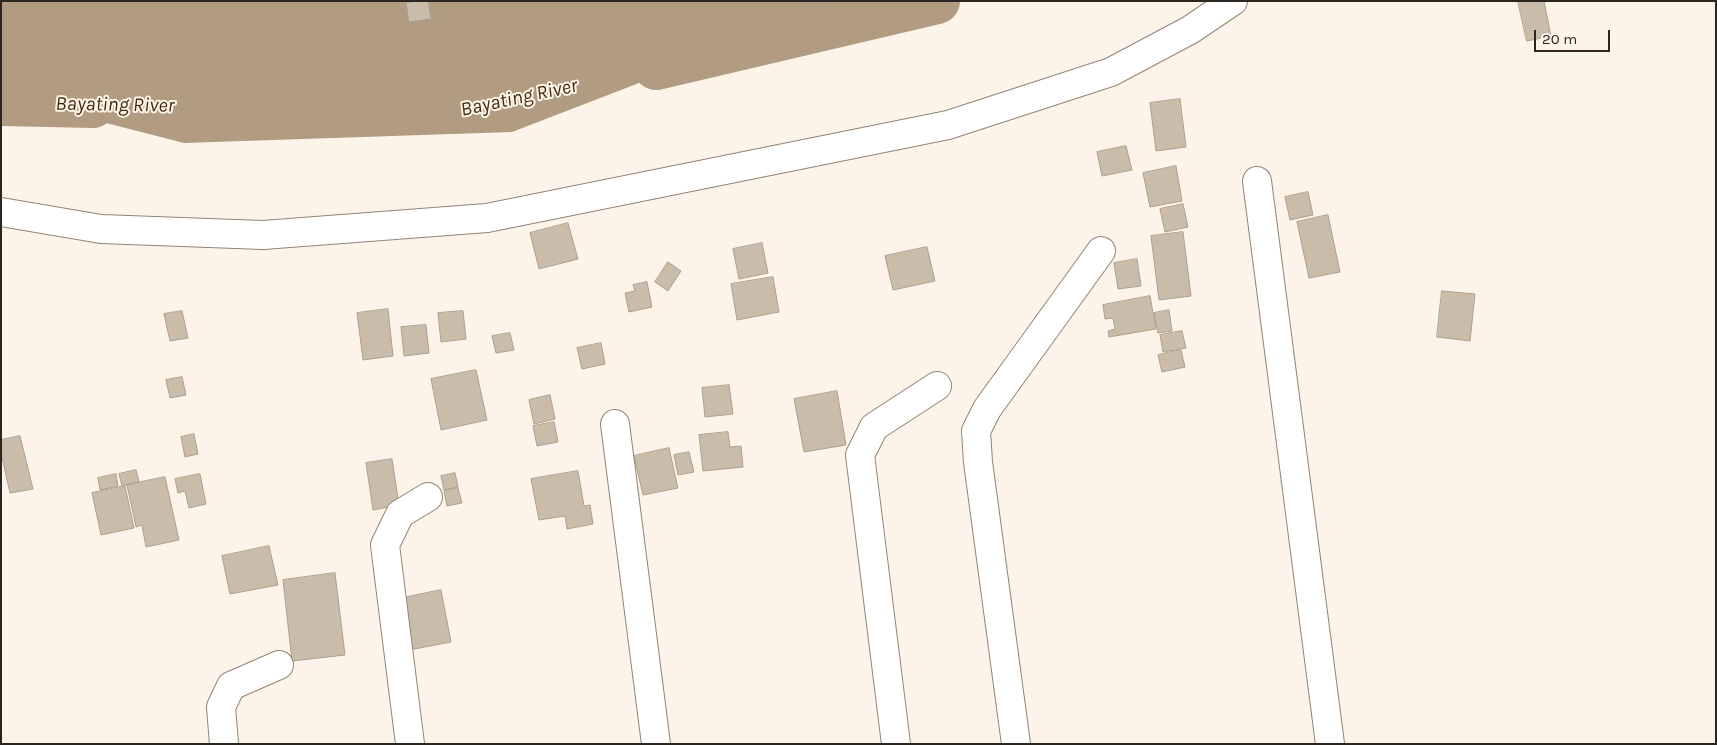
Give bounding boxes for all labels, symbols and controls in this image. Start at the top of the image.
scale bar [1537,20,1613,52]
text: 20 m [1542,30,1577,48]
water label: Bayating River [458,74,580,122]
water label: Bayating River [55,92,175,118]

